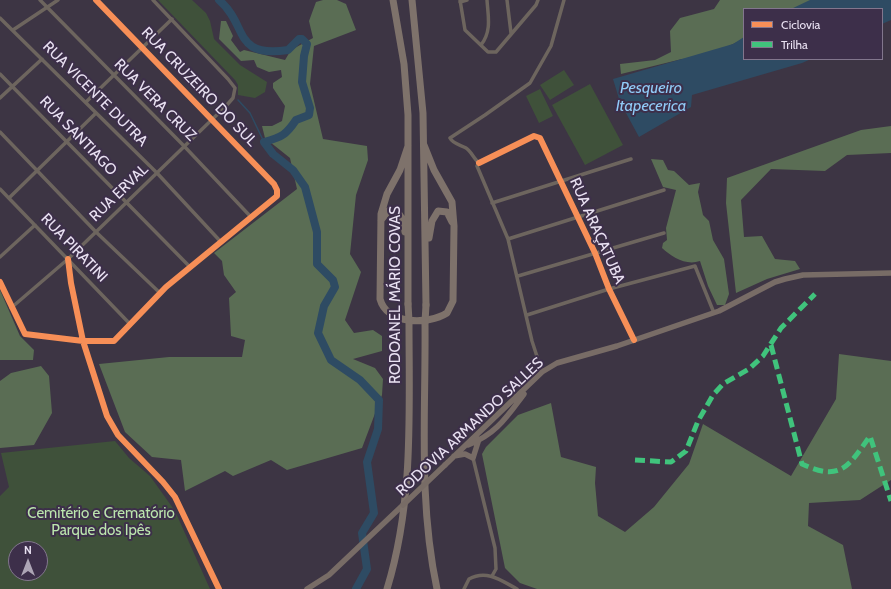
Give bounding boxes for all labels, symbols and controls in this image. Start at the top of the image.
legend [743,8,883,60]
text: Ciclovia [781,17,820,32]
street label: RUA CRUZEIRO DO SUL [137,24,261,150]
text: Trilha [781,37,808,52]
street label: RUA VICENTE DUTRA [39,38,151,150]
street label: RUA VERA CRUZ [110,55,200,145]
water label: Pesqueiro Itapecerica [616,78,686,116]
street label: RUA SANTIAGO [36,93,120,179]
street label: RUA ERVAL [86,161,152,225]
street label: RUA ARAÇATUBA [566,175,628,287]
street label: RODOANEL MÁRIO COVAS [387,206,405,384]
street label: RUA PIRATINI [37,210,111,286]
street label: RODOVIA ARMANDO SALLES [393,354,547,500]
park label: Cemitério e Crematório Parque dos Ipês [27,505,175,540]
north arrow [8,541,48,581]
text: N [24,543,32,557]

